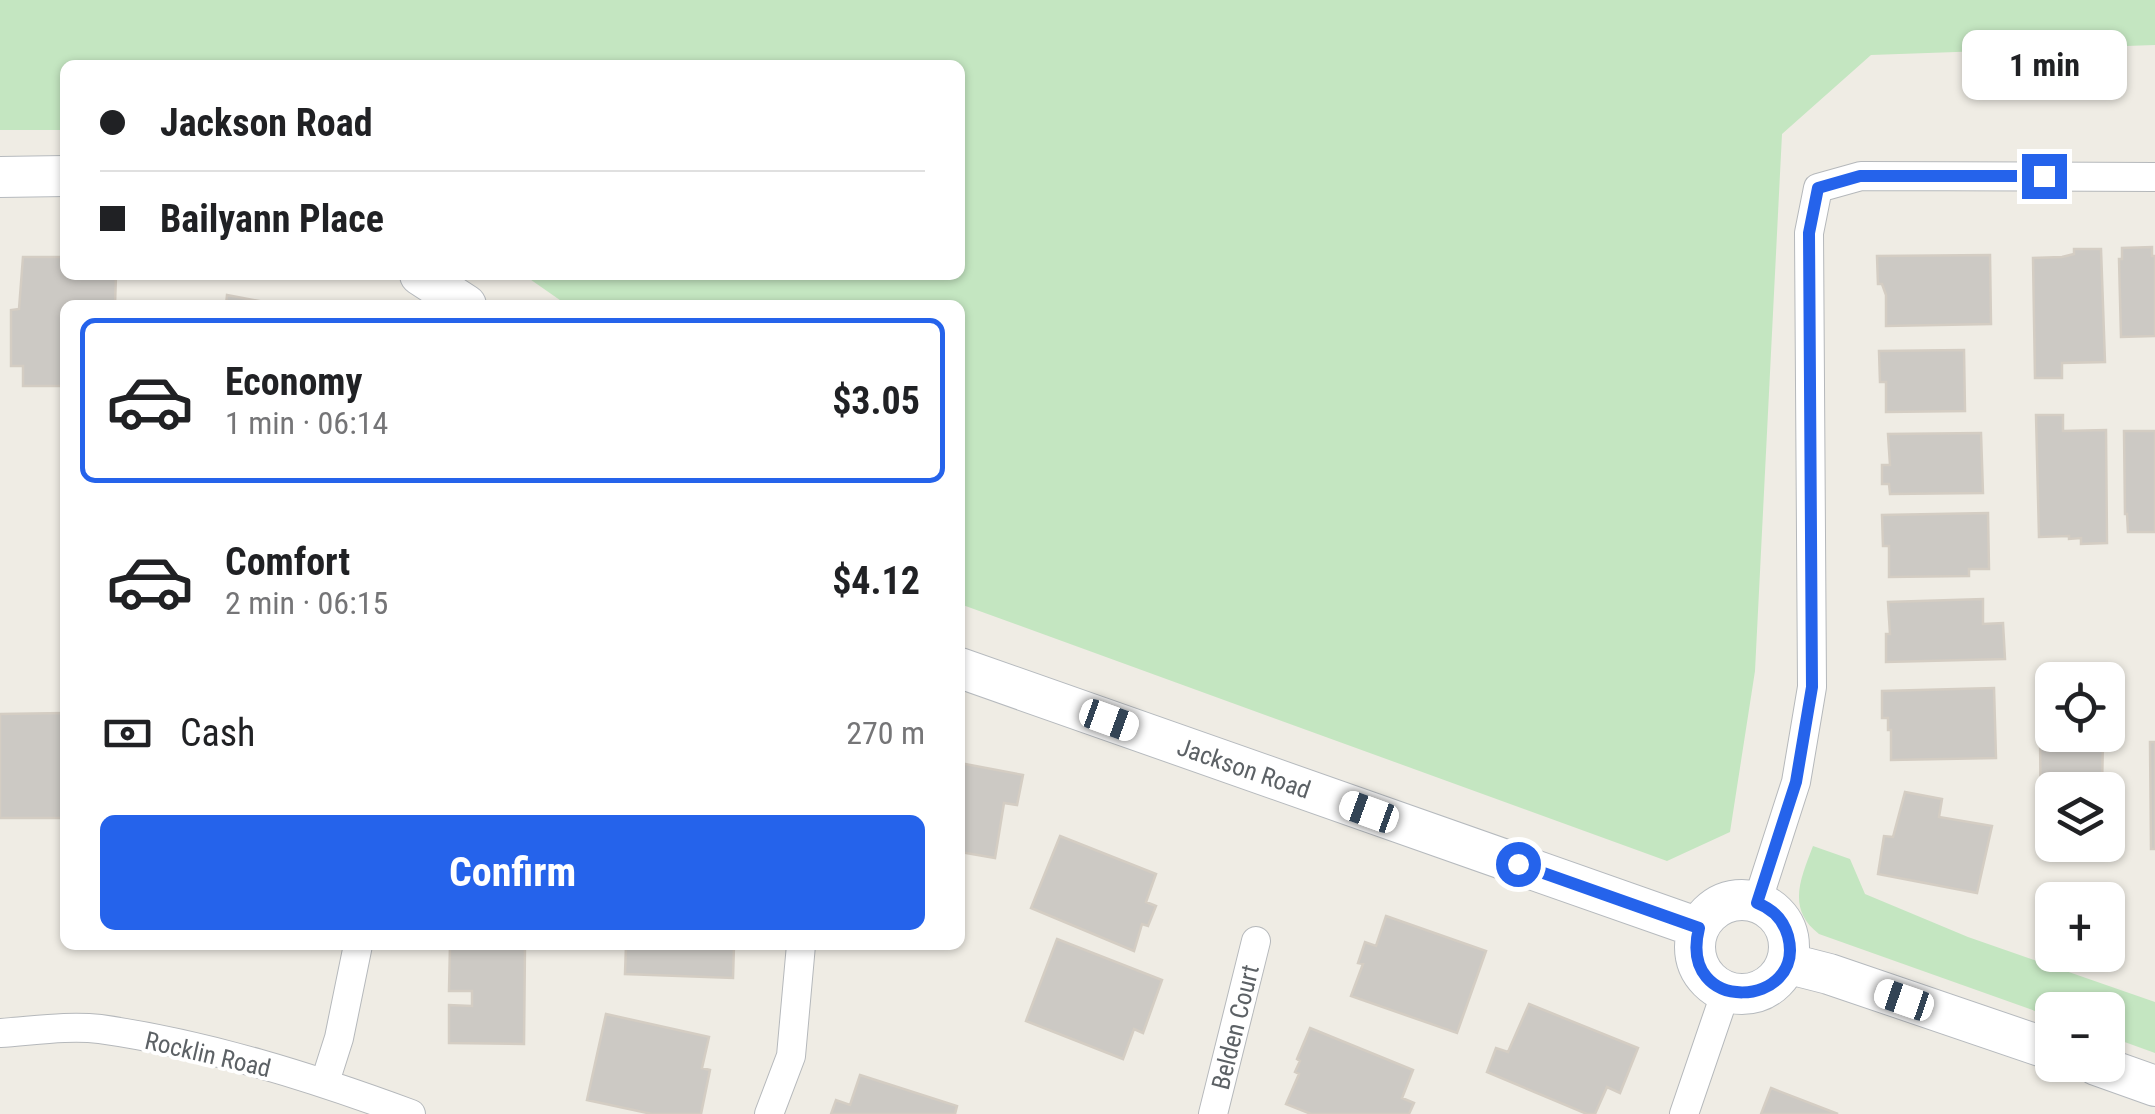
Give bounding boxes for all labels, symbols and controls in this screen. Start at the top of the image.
callout: 1 min [1962,31,2126,101]
text: 1 min [2009,46,2080,84]
text: Jackson Road [160,101,372,145]
route end [2022,154,2067,199]
text: Bailyann Place [160,197,384,241]
icon: car [105,356,195,446]
text: Economy [225,360,362,404]
text: $3.05 [832,379,920,423]
text: 1 min · 06:14 [225,404,388,442]
icon: car [105,536,195,626]
text: Comfort [225,540,350,584]
text: $4.12 [832,559,920,603]
text: 2 min · 06:15 [225,584,388,622]
map controls [2035,662,2125,1082]
button: locate [2035,662,2125,752]
car [1076,696,1142,744]
icon: cash [100,706,155,761]
text: Cash [180,711,255,755]
text: 270 m [846,714,925,752]
street label: Jackson Road [1173,732,1314,805]
button: layers [2035,772,2125,862]
car [1336,788,1402,836]
button: Confirm [100,815,925,930]
route start [1496,842,1541,887]
button: + [2035,882,2125,972]
street label: Belden Court [1206,962,1265,1092]
car [1871,976,1937,1024]
button: − [2035,992,2125,1082]
street label: Rocklin Road [142,1026,274,1083]

